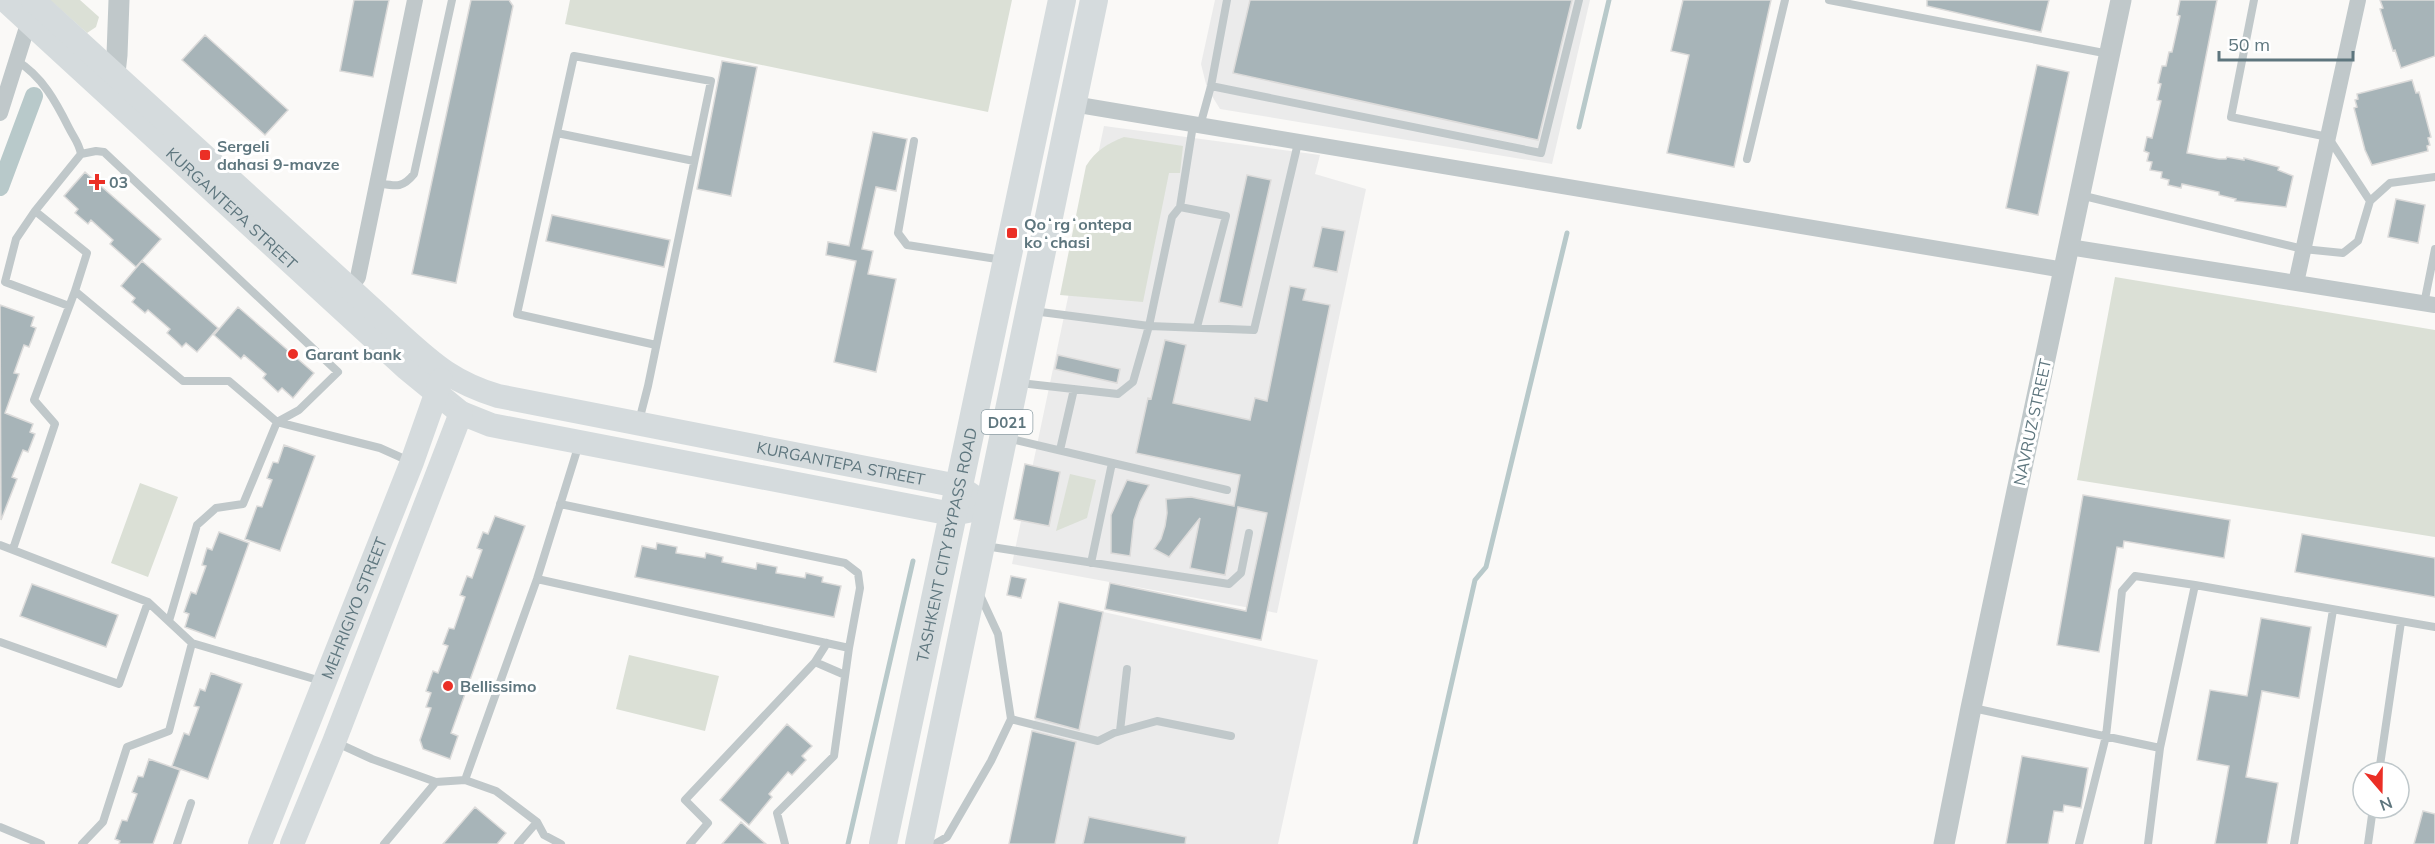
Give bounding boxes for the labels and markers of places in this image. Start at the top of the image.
place label: Sergeli dahasi 9-mavze [217,136,340,174]
marker: Sergeli dahasi 9-mavze [198,148,212,162]
place label: 03 [109,172,128,192]
marker: 03 [90,175,104,189]
place label: Qoʻrgʻontepa koʻchasi [1024,214,1132,252]
marker: Qoʻrgʻontepa koʻchasi [1005,226,1019,240]
place label: Garant bank [305,344,402,364]
marker: Garant bank [286,347,300,361]
place label: Bellissimo [460,676,536,696]
marker: Bellissimo [441,679,455,693]

